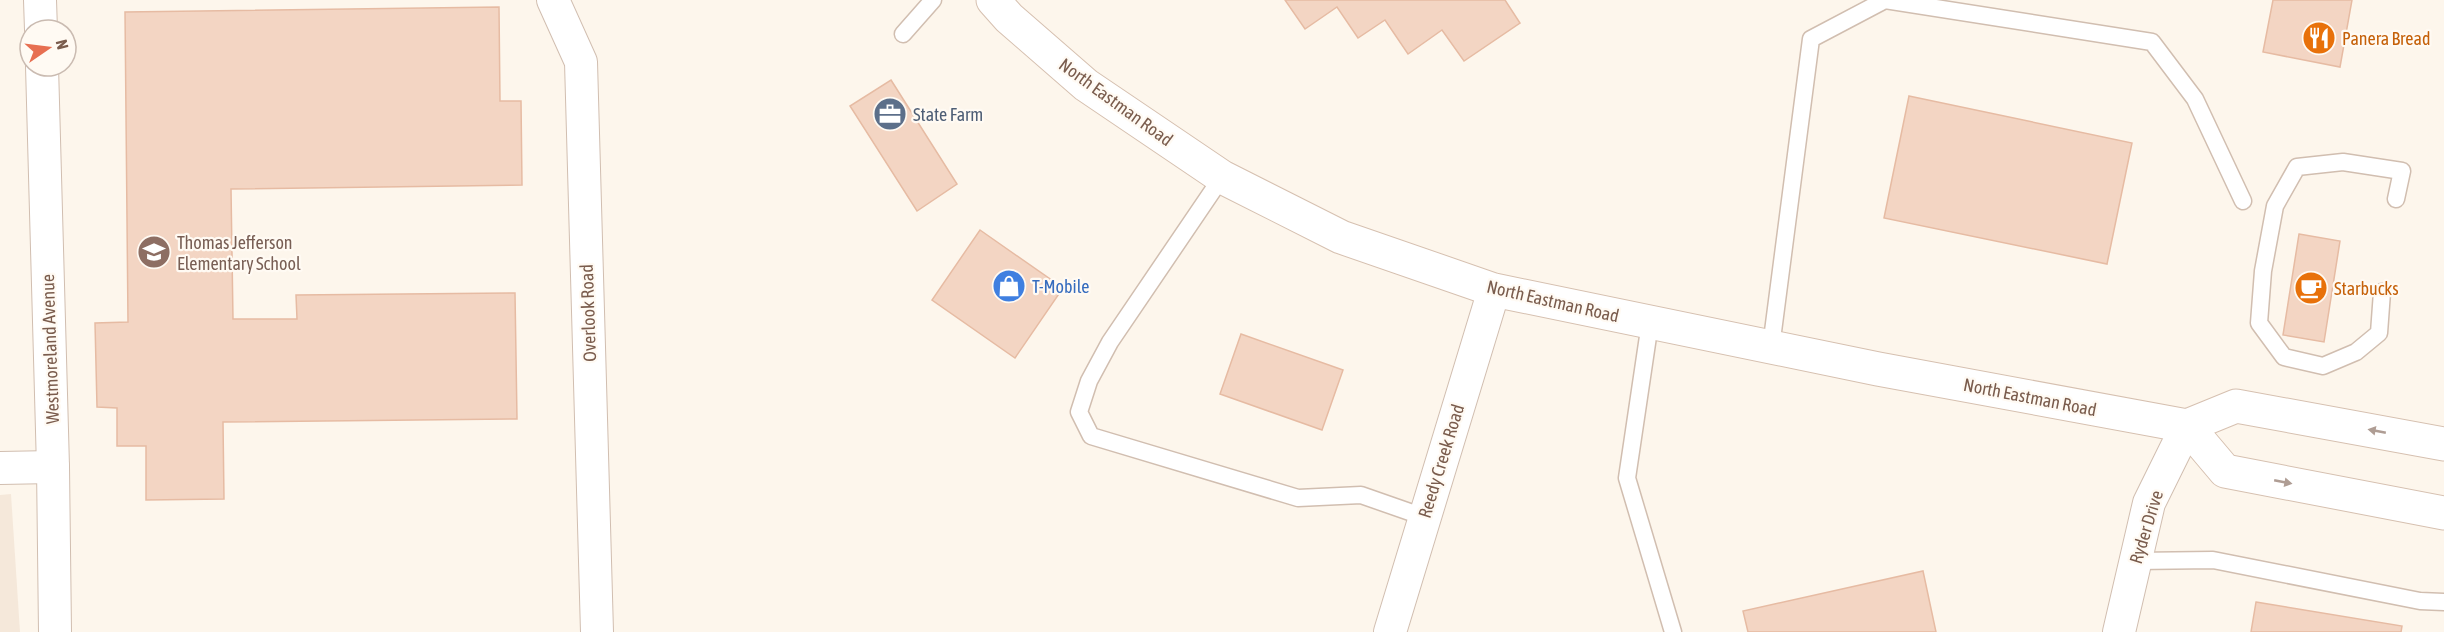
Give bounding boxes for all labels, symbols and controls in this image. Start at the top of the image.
north arrow [18,18,78,78]
restaurant icon: Panera Bread [2301,20,2337,56]
place label: Panera Bread [2342,28,2430,49]
text: N [53,38,72,51]
street label: North Eastman Road [1055,54,1177,150]
office icon: State Farm [872,96,908,132]
place label: State Farm [913,104,983,125]
place label: Thomas Jefferson Elementary School [177,232,301,274]
school or university icon: Thomas Jefferson Elementary School [136,234,172,270]
street label: Overlook Road [576,264,600,362]
shop icon: T-Mobile [991,268,1027,304]
cafe icon: Starbucks [2293,270,2329,306]
street label: Westmoreland Avenue [37,274,63,424]
place label: T-Mobile [1032,276,1089,297]
street label: North Eastman Road [1485,276,1621,326]
place label: Starbucks [2334,278,2399,299]
street label: North Eastman Road [1962,374,2098,420]
street label: Reedy Creek Road [1414,402,1468,520]
one-way arrow [2368,426,2387,435]
one-way arrow [2273,478,2292,487]
street label: Ryder Drive [2125,488,2167,566]

